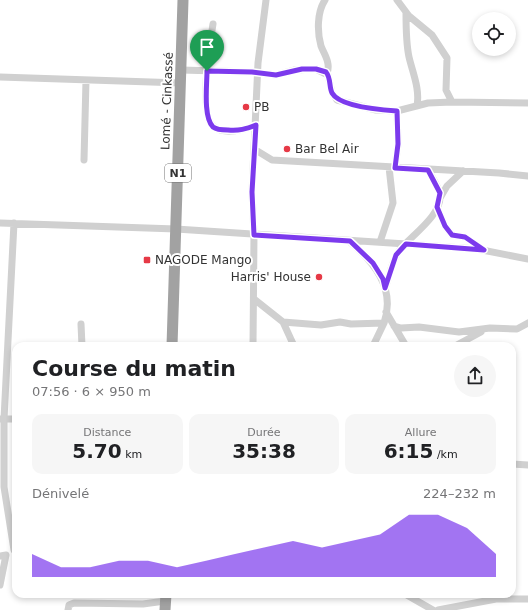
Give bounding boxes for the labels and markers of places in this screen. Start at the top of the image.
pin [190,30,224,71]
place label: PB [254,100,269,114]
marker: PB [241,102,251,112]
place label: Bar Bel Air [295,142,359,156]
marker: Bar Bel Air [282,144,292,154]
place label: NAGODE Mango [155,253,252,267]
marker: NAGODE Mango [142,255,152,265]
place label: Harris' House [231,270,311,284]
marker: Harris' House [314,272,324,282]

